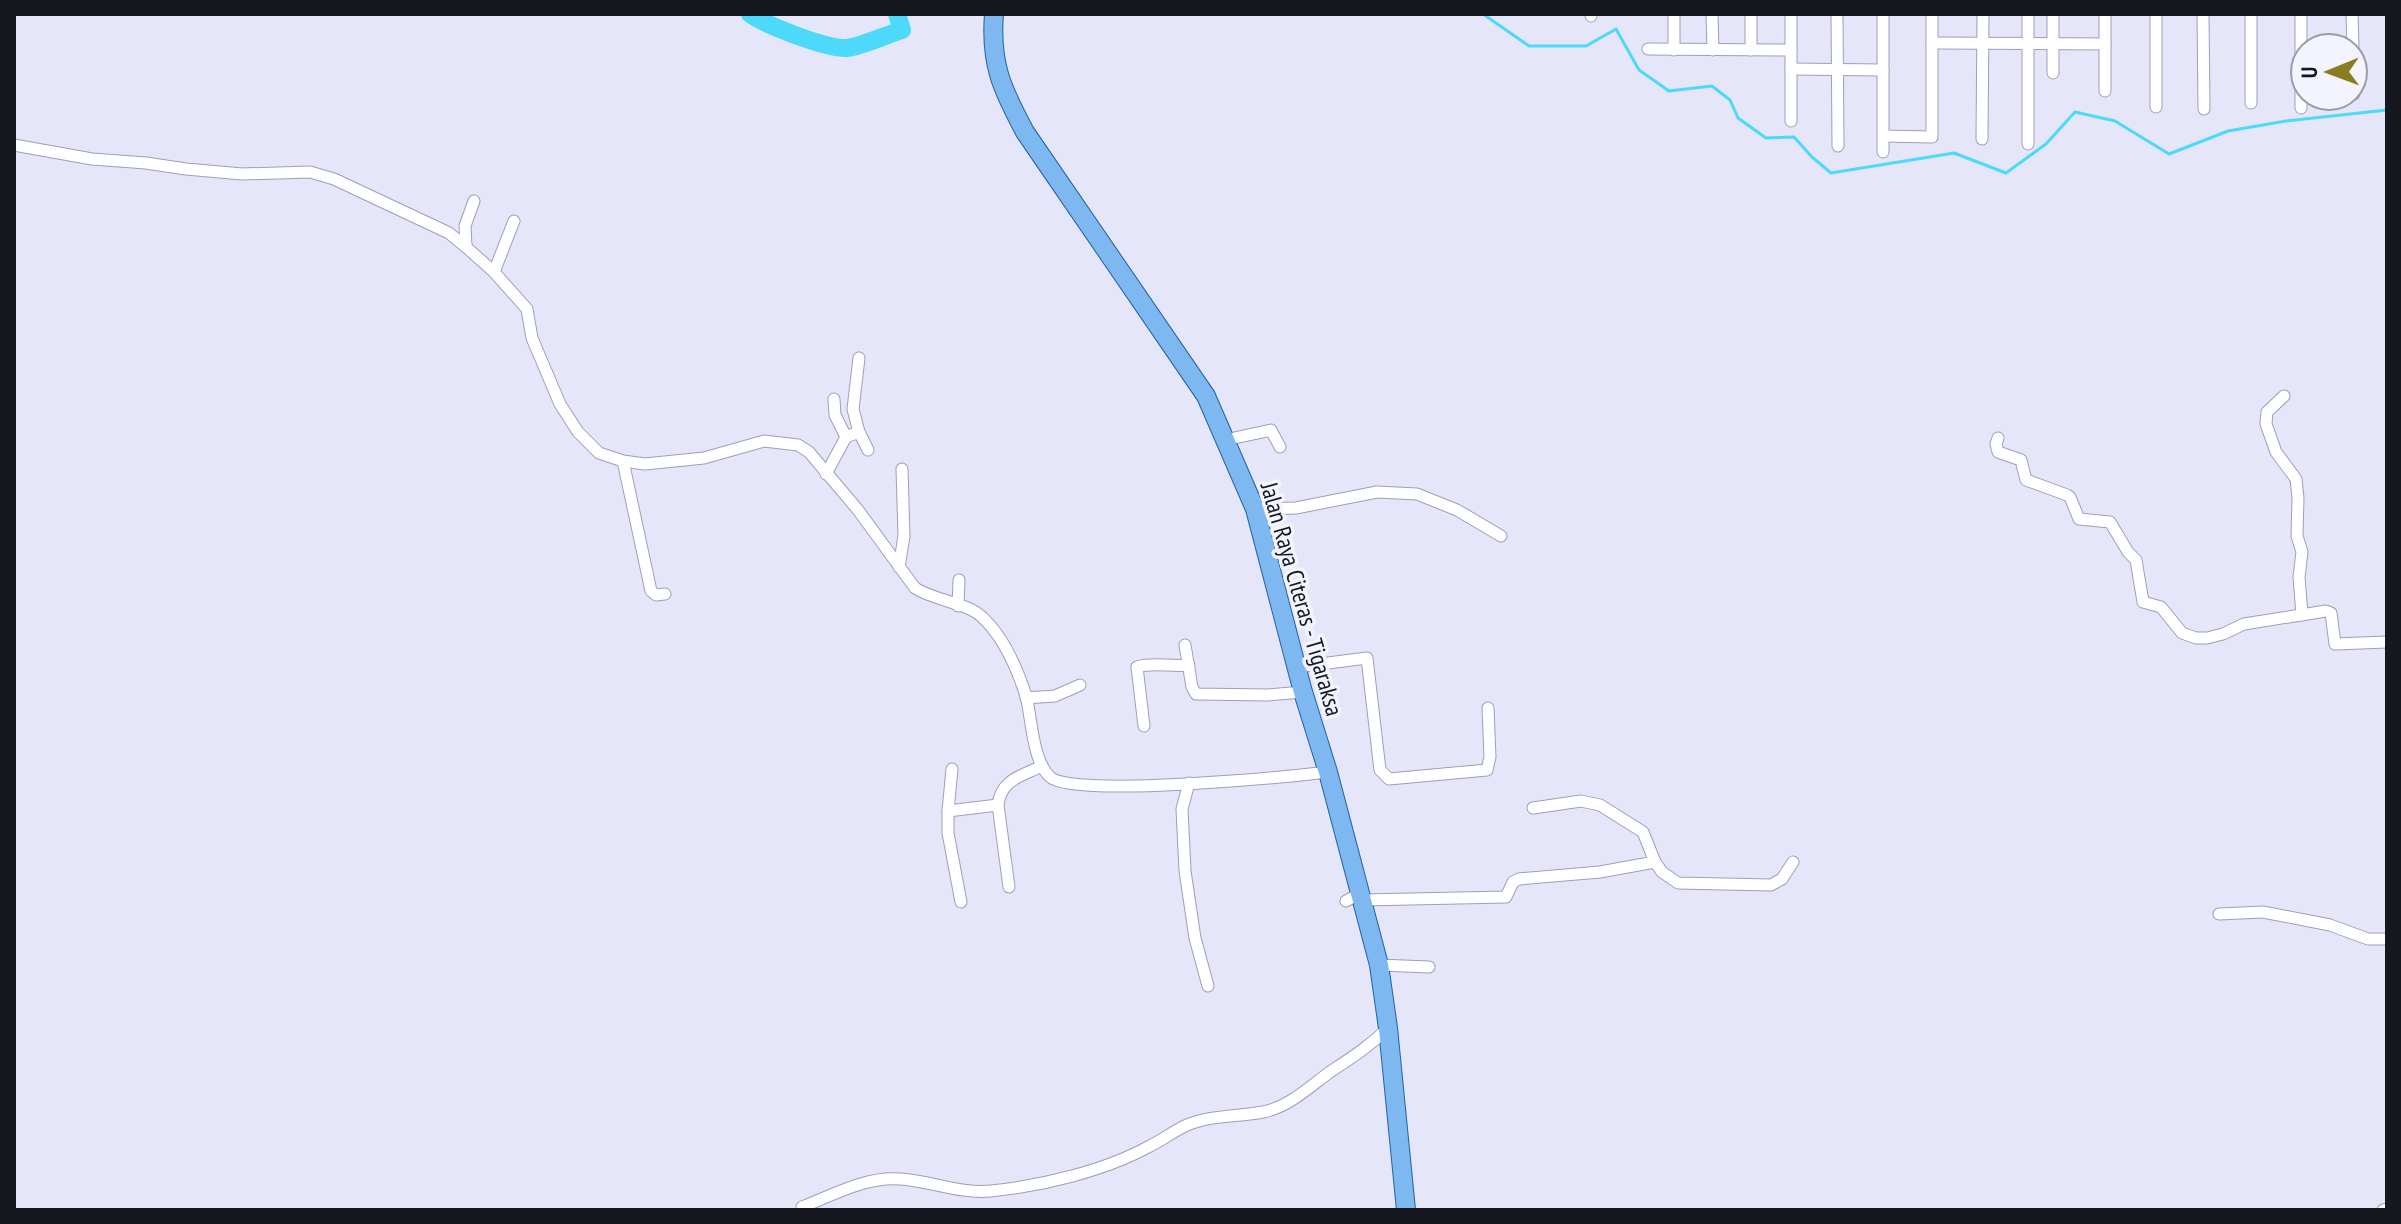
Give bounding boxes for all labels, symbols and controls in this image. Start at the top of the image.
north arrow [2289,32,2369,112]
text: U [2295,66,2323,78]
street label: Jalan Raya Citeras - Tigaraksa [1254,478,1350,719]

